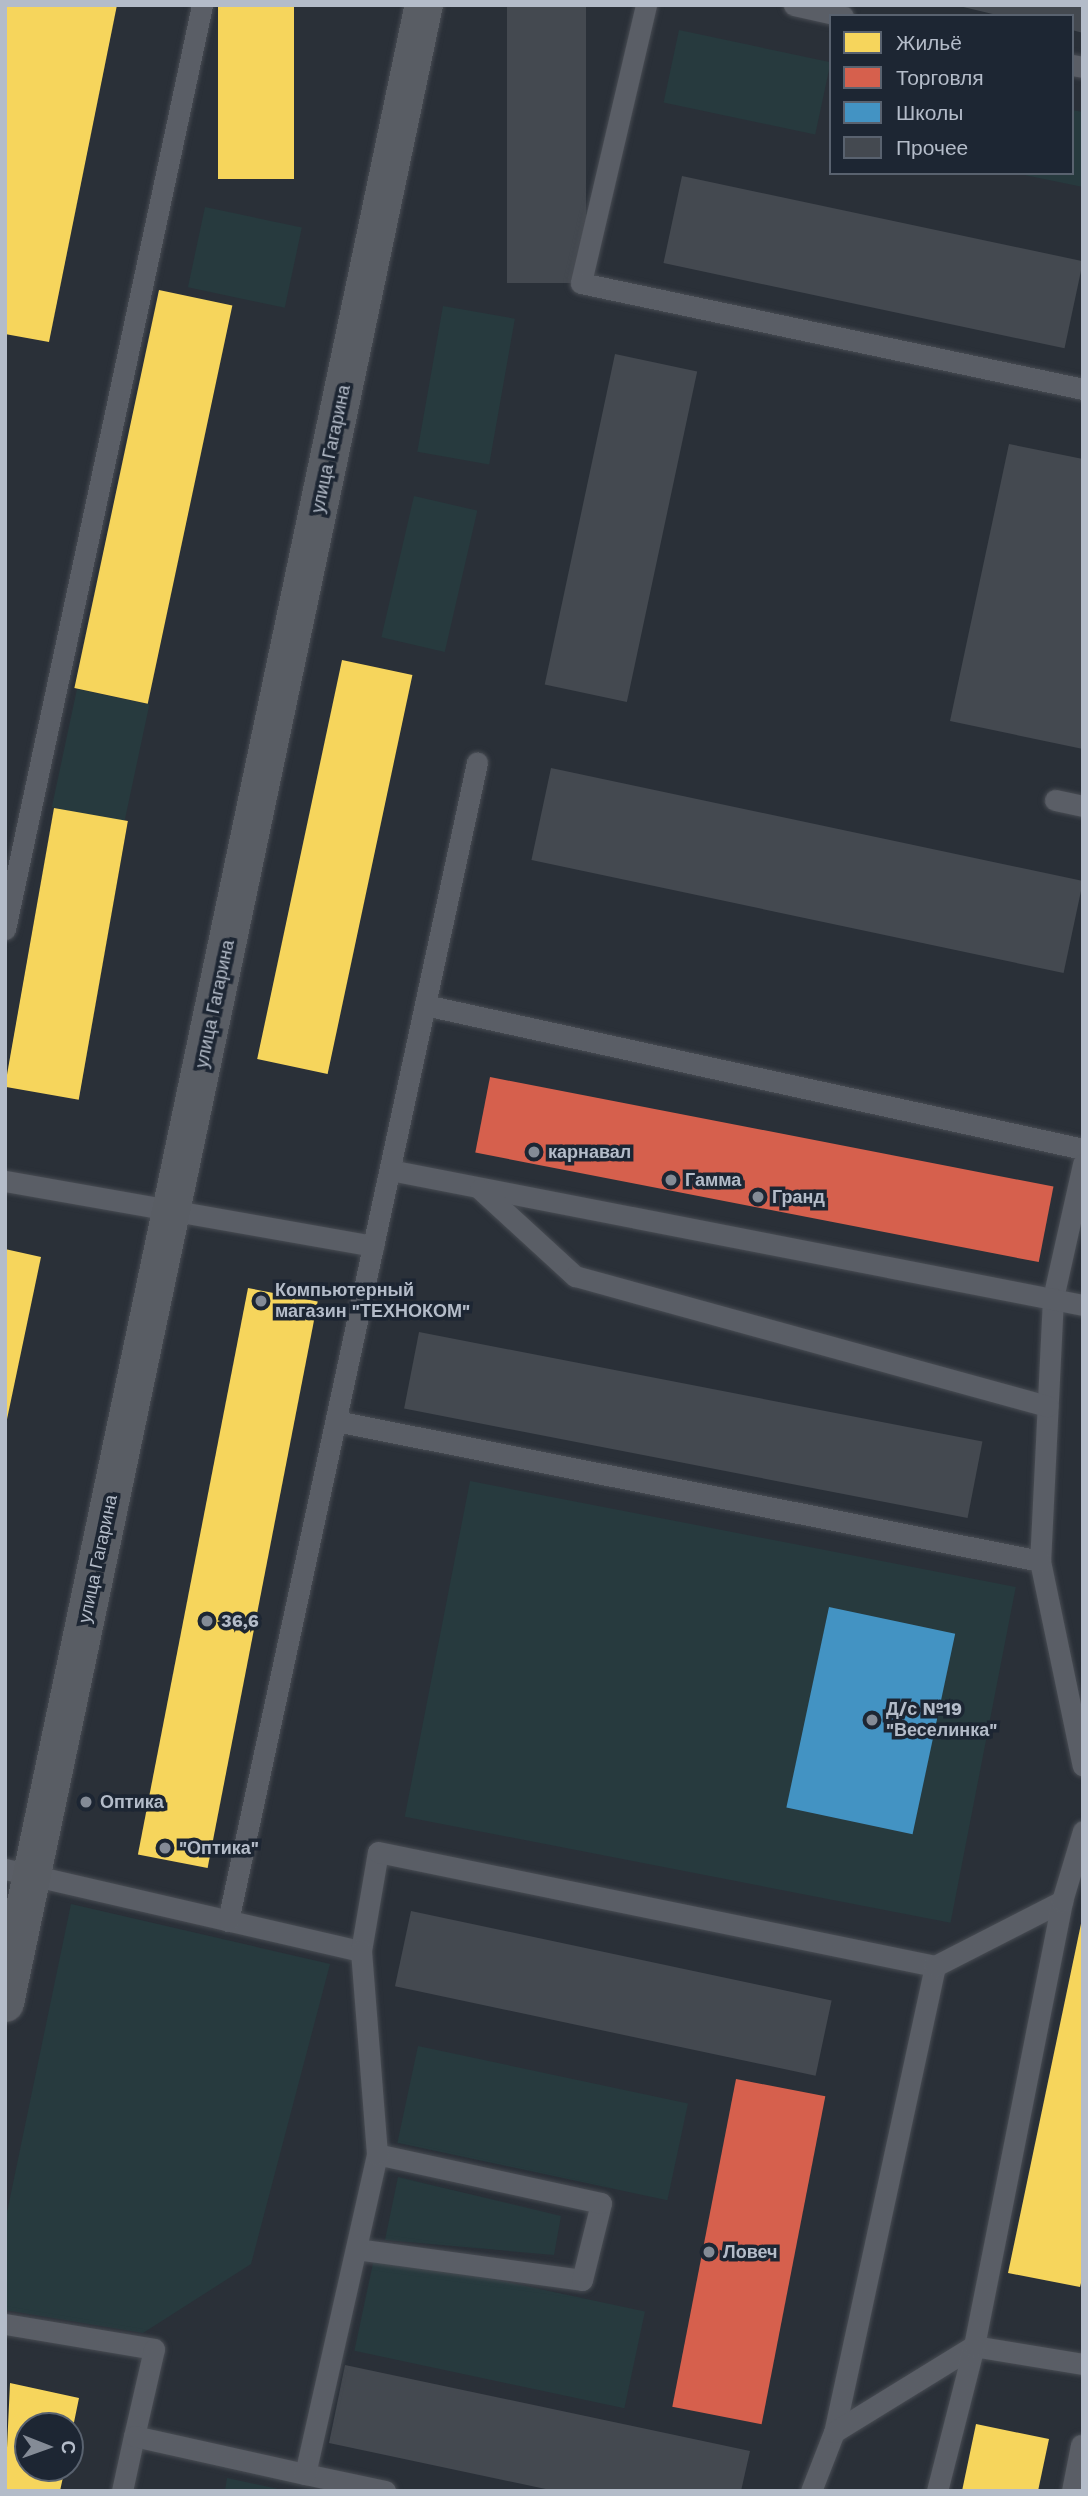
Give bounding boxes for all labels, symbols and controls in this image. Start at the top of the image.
legend [829,14,1074,175]
text: Жильё [896,30,962,55]
text: Торговля [896,65,984,90]
text: Школы [896,100,963,125]
text: Прочее [896,135,968,160]
street label: улица Гагарина [307,383,355,515]
street label: улица Гагарина [191,938,239,1070]
place label: карнавал [548,1141,631,1163]
marker: карнавал [526,1144,542,1160]
place label: Гамма [685,1169,741,1191]
marker: Гамма [663,1172,679,1188]
place label: Гранд [772,1186,825,1208]
marker: Гранд [750,1189,766,1205]
place label: Компьютерный магазин "ТЕХНОКОМ" [275,1280,470,1322]
marker: Компьютерный магазин "ТЕХНОКОМ" [253,1293,269,1309]
street label: улица Гагарина [74,1493,122,1625]
place label: 36,6 [221,1610,259,1632]
marker: 36,6 [199,1613,215,1629]
place label: Д/с №19 "Веселинка" [886,1699,997,1742]
marker: Д/с №19 "Веселинка" [864,1712,880,1728]
place label: Оптика [100,1791,164,1813]
marker: Оптика [78,1794,94,1810]
place label: "Оптика" [179,1837,259,1859]
marker: "Оптика" [157,1840,173,1856]
place label: Ловеч [723,2241,777,2263]
marker: Ловеч [701,2244,717,2260]
north arrow [14,2412,84,2482]
text: С [57,2440,80,2454]

